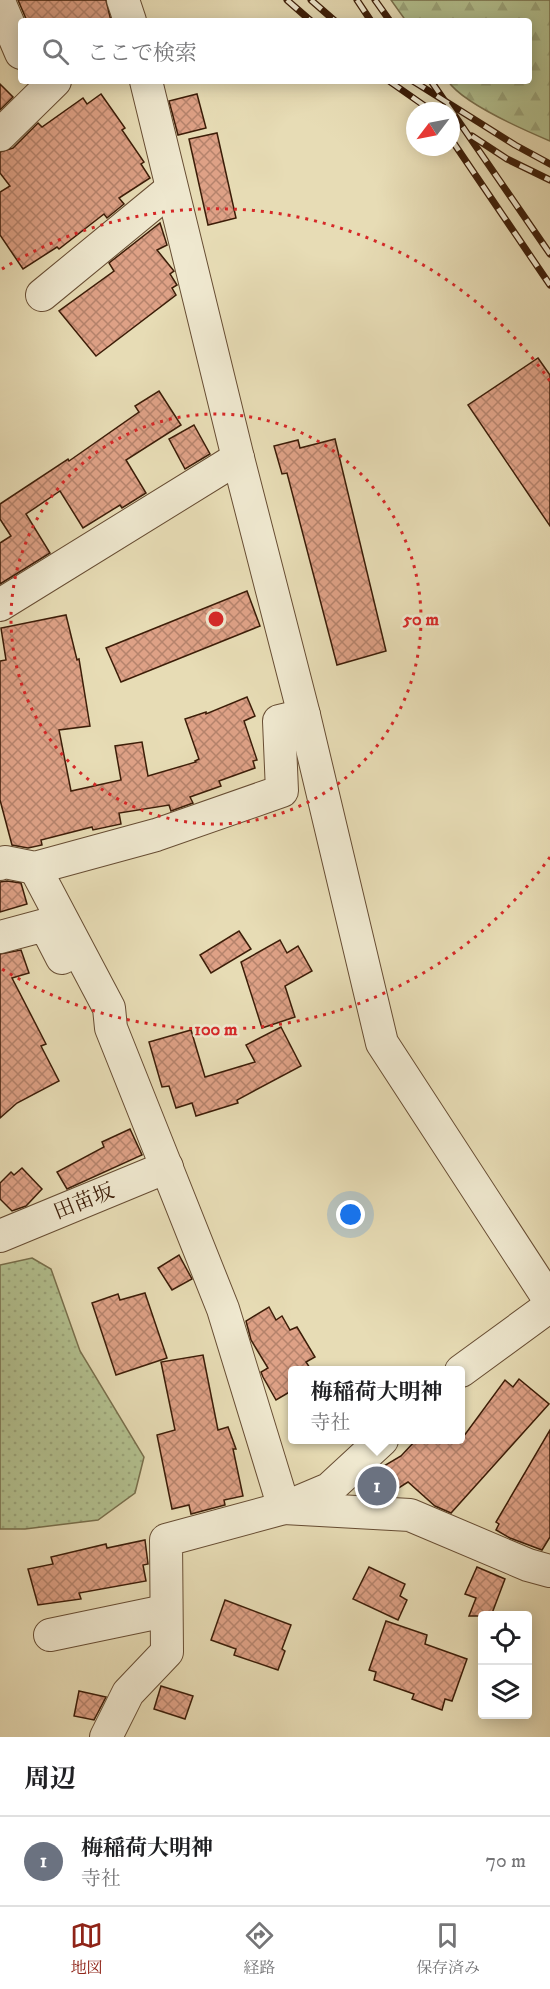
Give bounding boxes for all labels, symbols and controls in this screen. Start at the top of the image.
search box [18,18,532,84]
icon: search [39,35,72,68]
text: ここで検索 [87,40,197,67]
north arrow [406,102,460,156]
centre of rings [206,609,226,629]
text: 50 m [402,609,439,631]
text: 100 m [194,1019,238,1041]
street label: 田苗坂 [50,1178,118,1226]
your location [336,1200,365,1229]
popup [288,1366,465,1444]
text: 梅稲荷大明神 [310,1379,443,1406]
text: 寺社 [310,1411,350,1436]
pin: 1 [358,1464,397,1508]
map controls [478,1611,532,1719]
button: locate [478,1611,532,1665]
button: layers [478,1665,532,1719]
text: 周辺 [24,1763,76,1796]
text: 梅稲荷大明神 [81,1835,213,1862]
text: 1 [40,1849,47,1874]
text: 70 m [485,1849,526,1874]
text: 寺社 [81,1867,121,1892]
tab: 地図 [70,1919,103,1978]
tab: 経路 [243,1919,276,1978]
tab: 保存済み [416,1919,480,1978]

